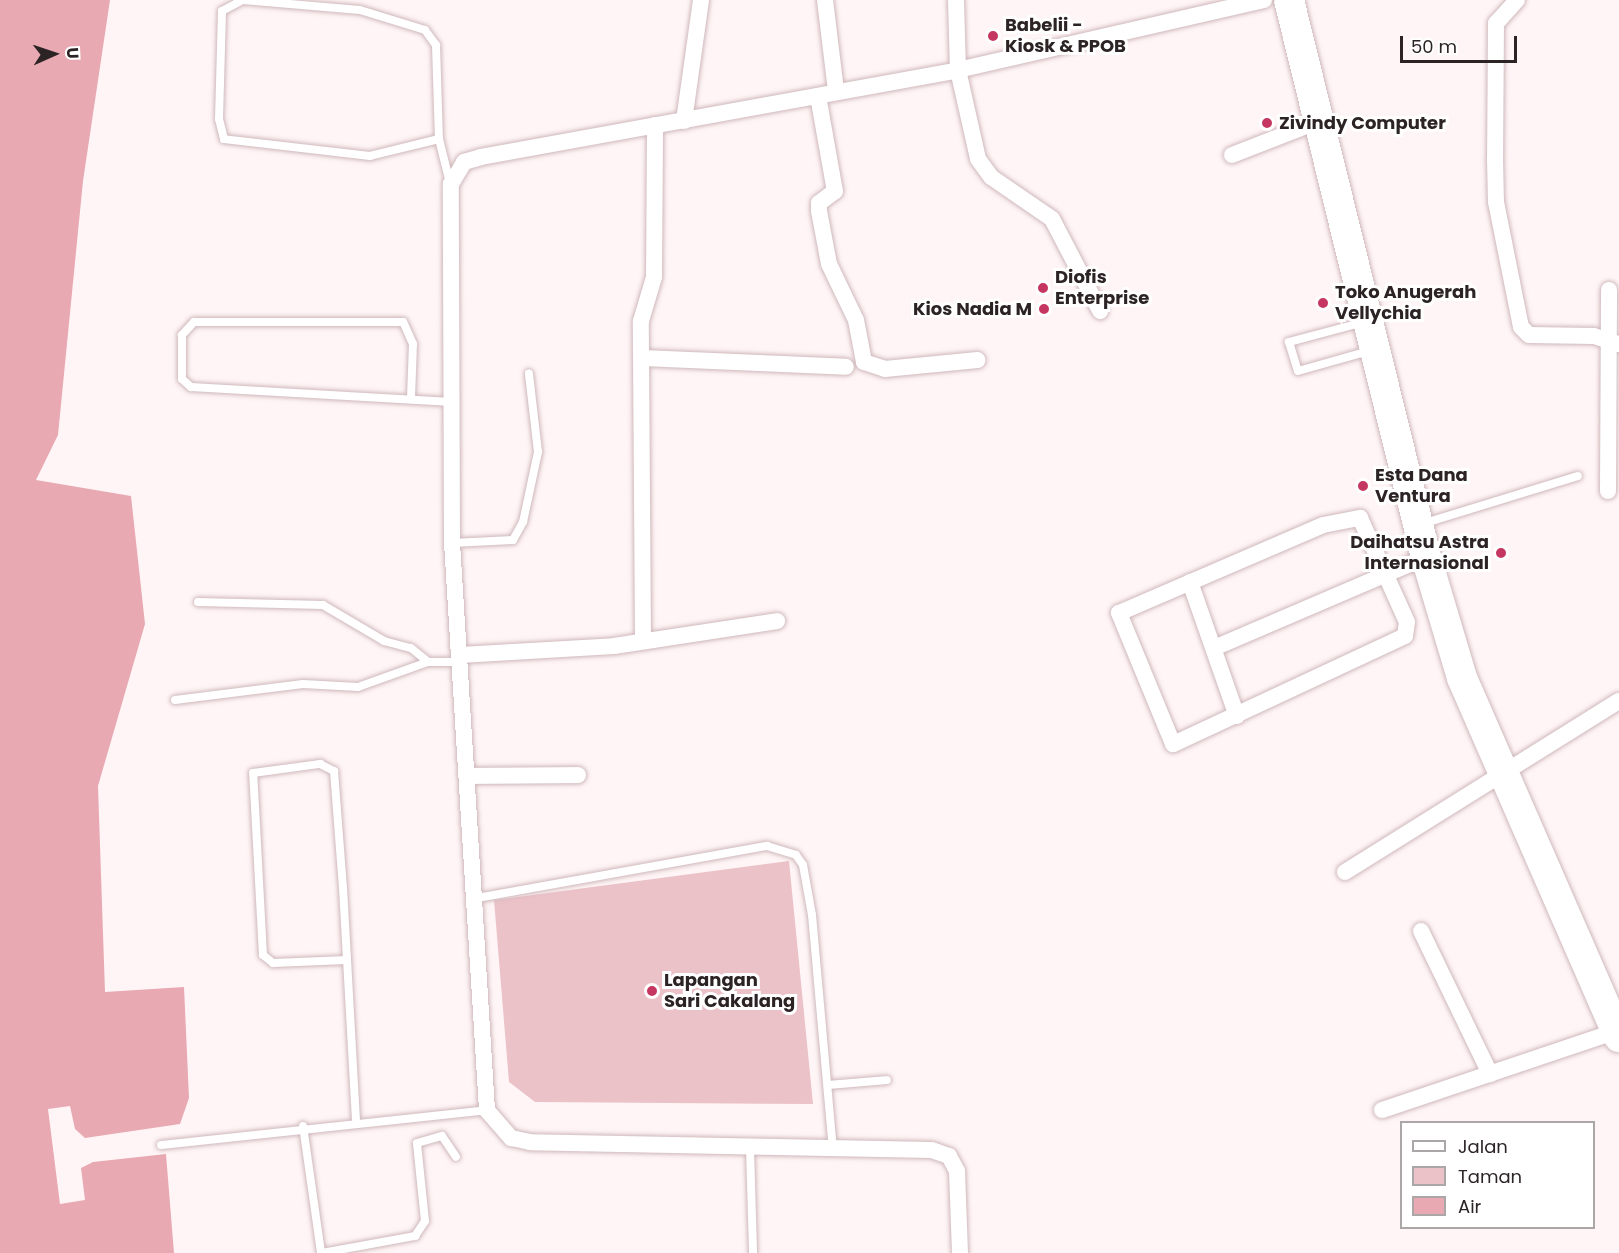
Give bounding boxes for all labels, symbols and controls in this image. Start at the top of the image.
place label: Babelii - Kiosk & PPOB [1005,15,1126,57]
north arrow [24,24,84,84]
scale bar [1403,24,1520,62]
marker: Babelii - Kiosk & PPOB [986,29,1000,43]
text: 50 m [1411,34,1457,59]
text: U [61,47,84,59]
place label: Zivindy Computer [1279,112,1446,134]
marker: Zivindy Computer [1260,116,1274,130]
place label: Diofis Enterprise [1055,267,1149,310]
marker: Diofis Enterprise [1036,281,1050,295]
place label: Toko Anugerah Vellychia [1335,282,1476,324]
marker: Toko Anugerah Vellychia [1316,296,1330,310]
place label: Kios Nadia M [913,298,1032,320]
marker: Kios Nadia M [1037,302,1051,316]
place label: Esta Dana Ventura [1375,465,1468,508]
marker: Esta Dana Ventura [1356,479,1370,493]
place label: Daihatsu Astra Internasional [1350,532,1489,574]
marker: Daihatsu Astra Internasional [1494,546,1508,560]
place label: Lapangan Sari Cakalang [664,970,795,1012]
marker: Lapangan Sari Cakalang [645,984,659,998]
legend [1400,1121,1595,1229]
text: Jalan [1458,1134,1508,1159]
text: Taman [1458,1164,1522,1189]
text: Air [1458,1194,1481,1219]

